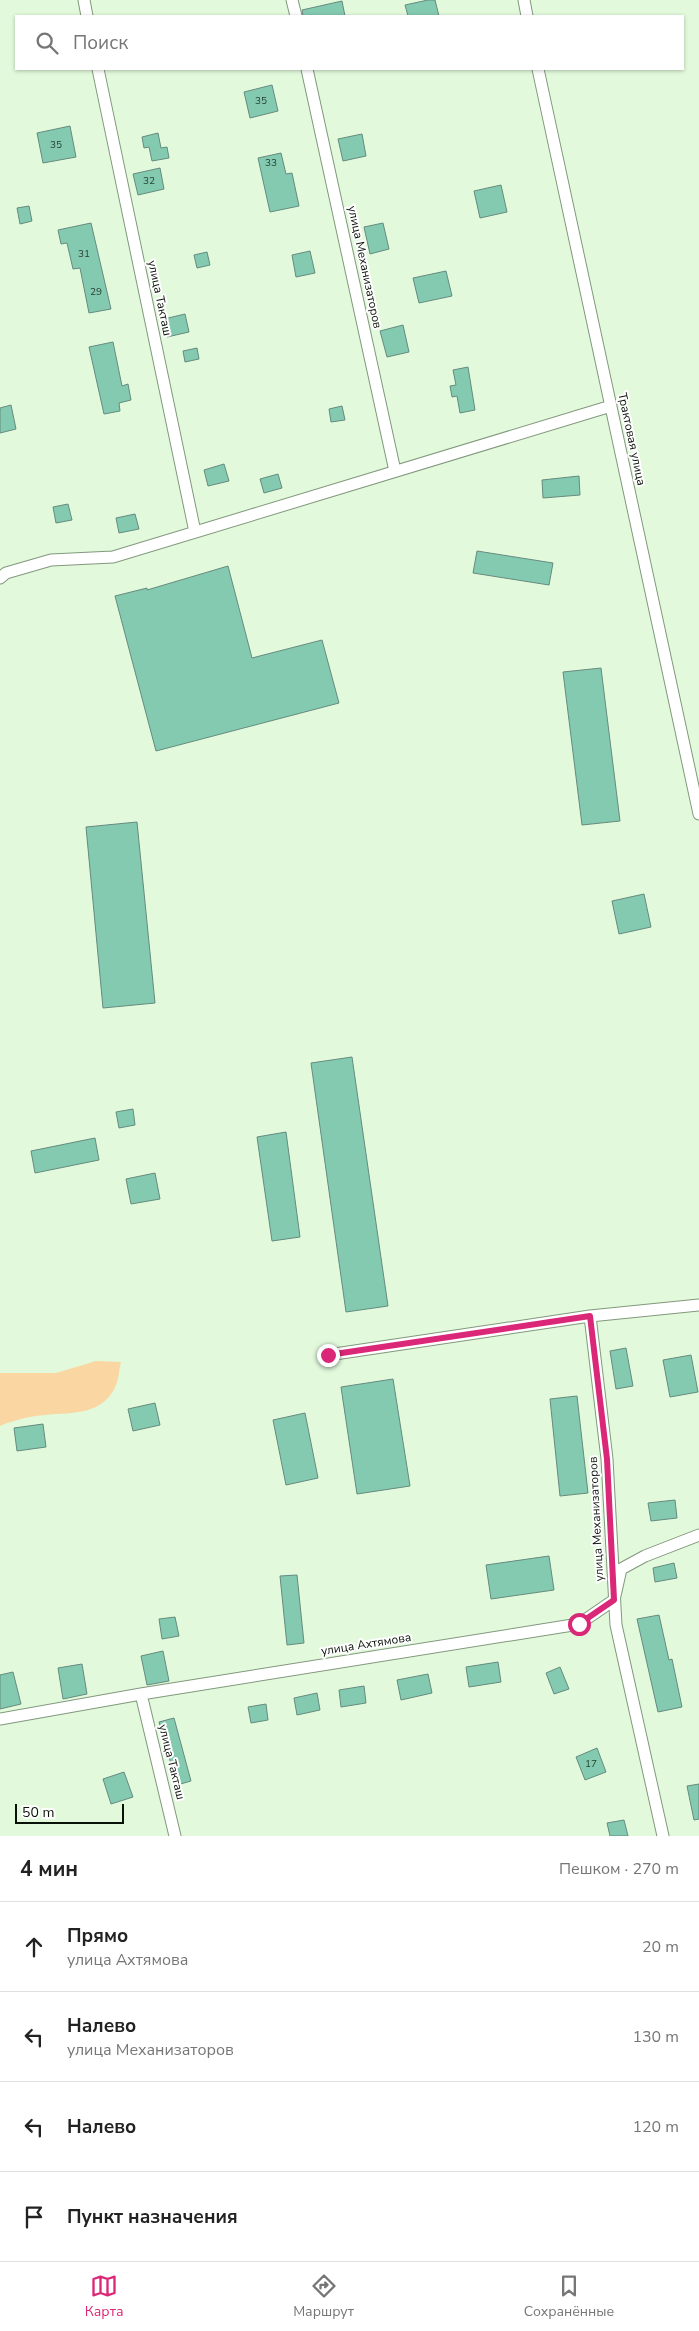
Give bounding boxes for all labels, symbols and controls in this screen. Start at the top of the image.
search box [15,15,684,70]
icon: search [33,29,61,57]
text: Поиск [73,30,128,56]
house number: 35 [255,94,267,108]
house number: 35 [50,138,62,152]
house number: 33 [265,156,277,170]
house number: 32 [143,174,155,188]
street label: улица Механизаторов [344,204,386,330]
house number: 31 [78,247,90,261]
street label: улица Такташ [144,259,176,337]
house number: 29 [90,285,102,299]
street label: Трактовая улица [614,391,650,487]
route end [317,1344,340,1367]
street label: улица Механизаторов [585,1456,607,1582]
route start [568,1613,591,1636]
street label: улица Ахтямова [320,1629,412,1659]
street label: улица Такташ [155,1723,189,1801]
house number: 17 [585,1757,597,1771]
scale bar [15,1801,124,1824]
text: 50 m [22,1803,54,1822]
text: 4 мин [20,1855,78,1883]
text: Пешком · 270 m [559,1858,679,1880]
text: Прямо [67,1923,128,1949]
icon: ahead [20,1933,48,1961]
text: 20 m [642,1936,679,1958]
text: улица Ахтямова [67,1949,188,1971]
text: Налево [67,2013,136,2039]
icon: left [20,2023,48,2051]
text: 130 m [632,2026,679,2048]
text: улица Механизаторов [67,2039,234,2061]
icon: left [20,2113,48,2141]
text: Налево [67,2114,136,2140]
text: 120 m [632,2116,679,2138]
icon: arrive [20,2203,48,2231]
text: Пункт назначения [67,2204,238,2230]
tab: Карта [85,2272,123,2321]
tab: Маршрут [293,2272,354,2321]
tab: Сохранённые [524,2272,614,2321]

